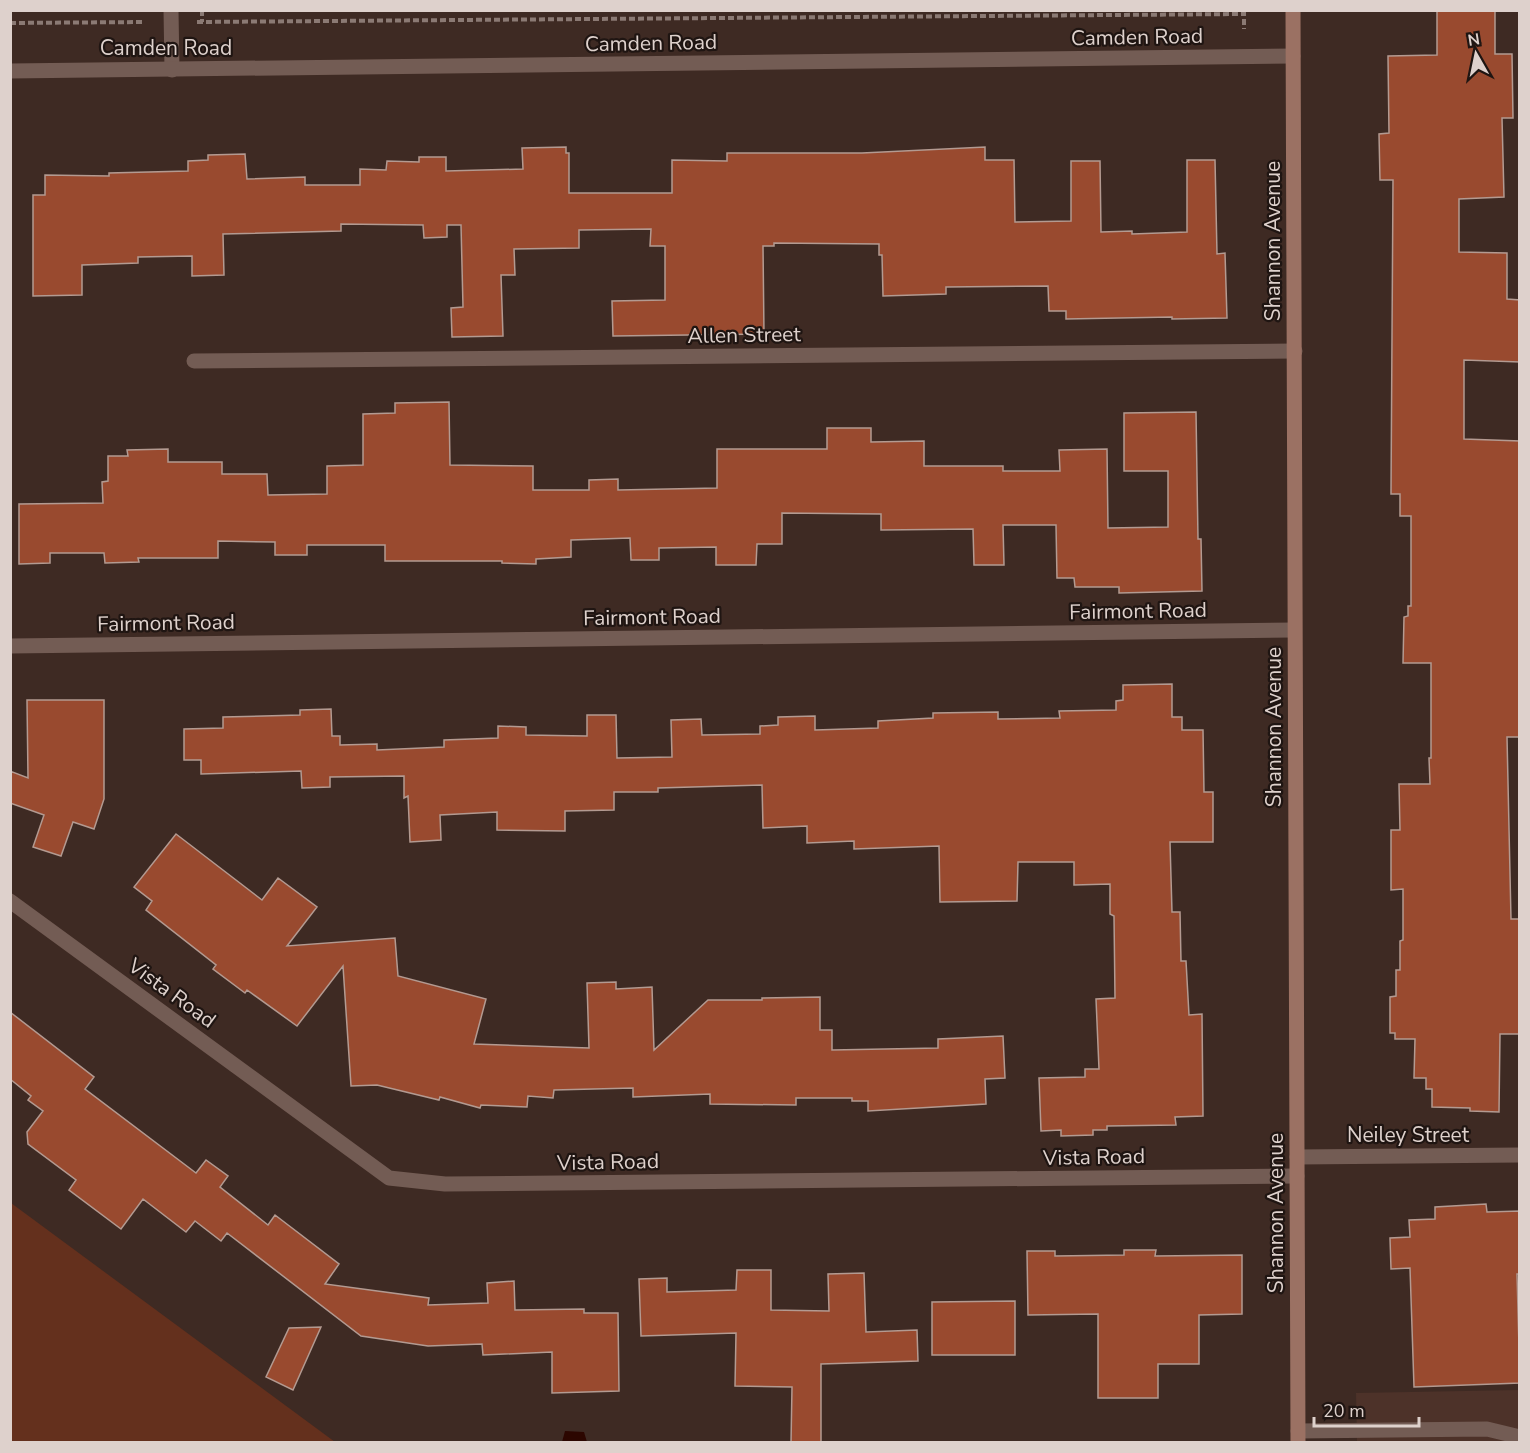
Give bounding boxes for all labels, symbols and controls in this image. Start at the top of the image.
street label: Camden Road [1071,22,1203,52]
north arrow [1446,24,1506,84]
street label: Camden Road [585,28,717,58]
text: N [1466,28,1481,52]
street label: Camden Road [100,34,232,62]
street label: Shannon Avenue [1259,161,1287,321]
street label: Allen Street [687,320,802,350]
street label: Fairmont Road [1069,596,1207,626]
street label: Fairmont Road [583,602,721,632]
street label: Fairmont Road [97,608,235,638]
street label: Shannon Avenue [1260,647,1288,807]
street label: Vista Road [122,951,222,1034]
street label: Neiley Street [1347,1121,1470,1149]
street label: Shannon Avenue [1262,1133,1290,1293]
street label: Vista Road [1042,1142,1145,1172]
street label: Vista Road [556,1147,659,1177]
scale bar [1314,1390,1419,1428]
text: 20 m [1323,1399,1365,1423]

